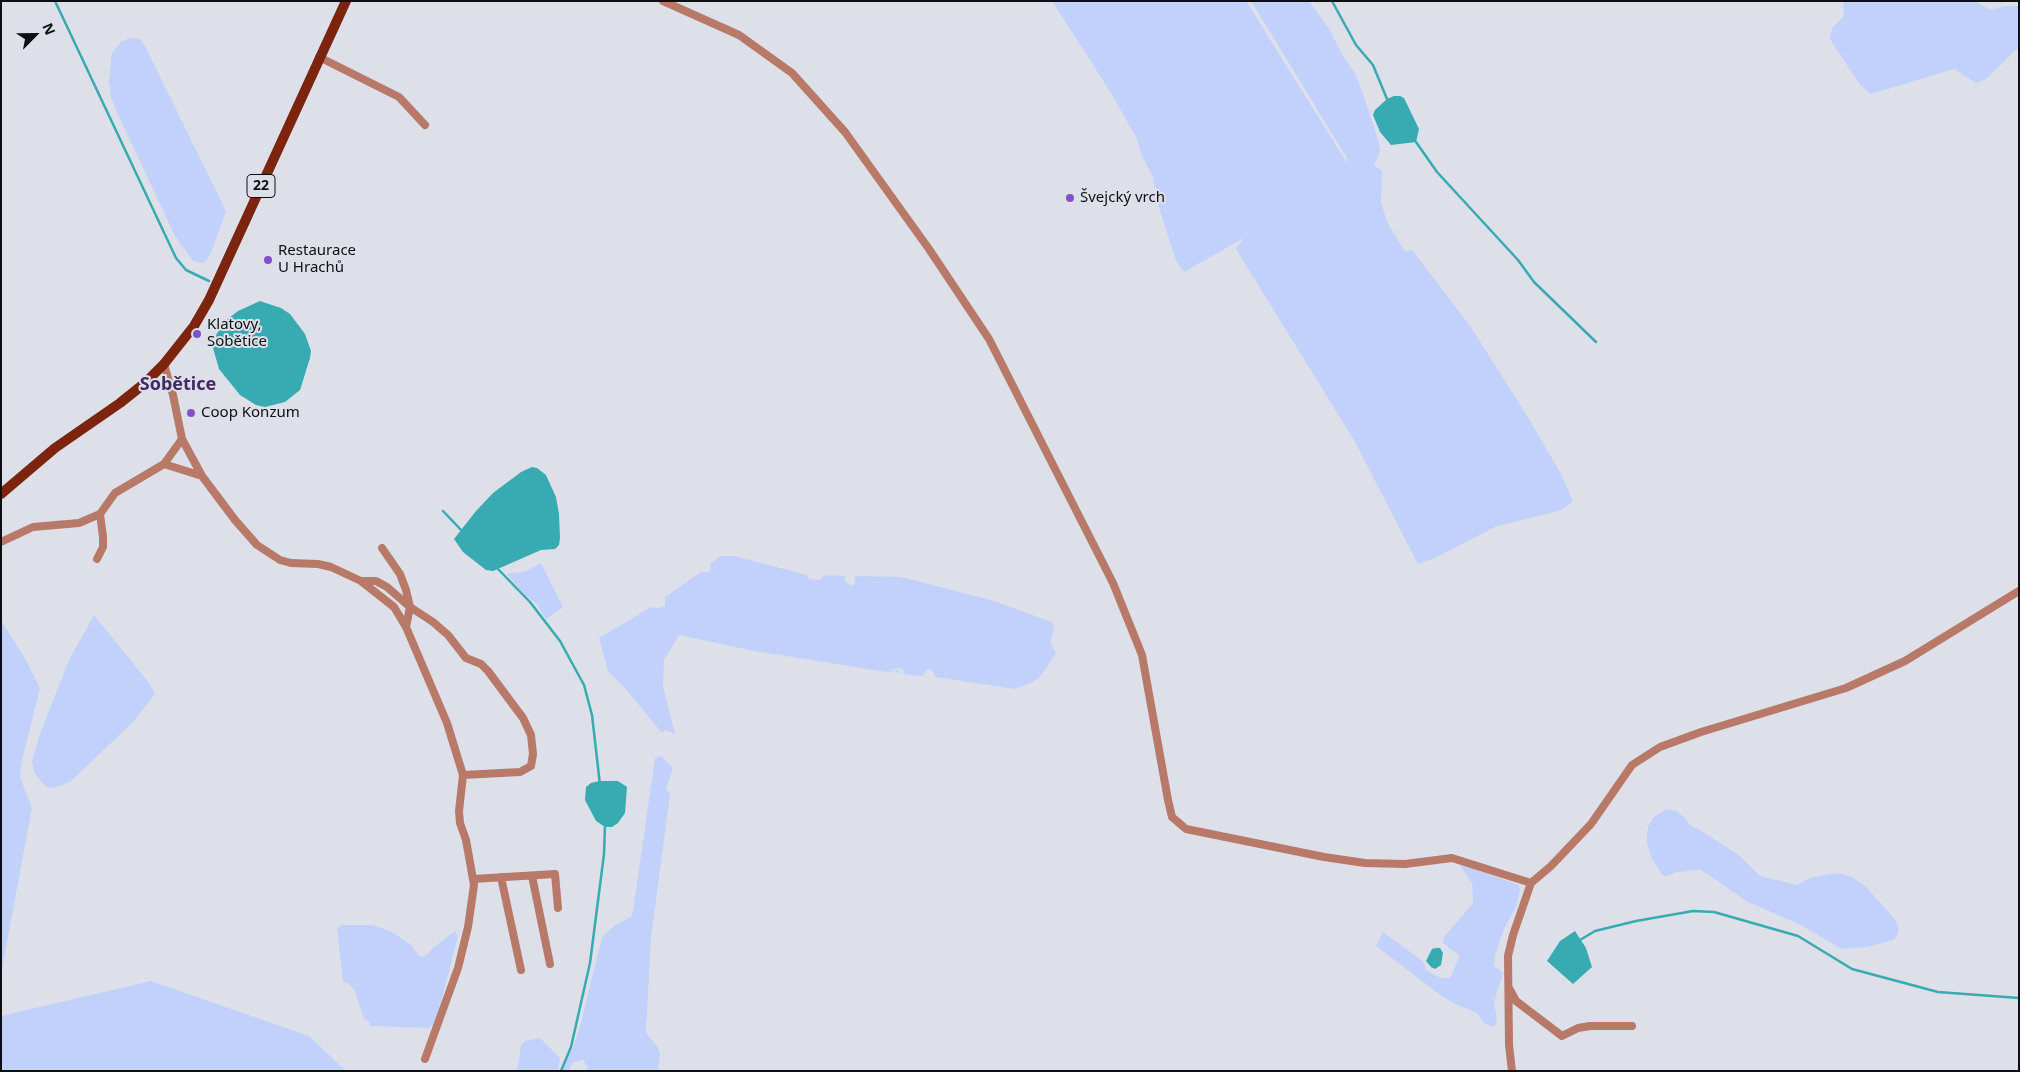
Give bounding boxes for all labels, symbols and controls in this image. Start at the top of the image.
north arrow [10,10,60,60]
text: N [38,20,60,38]
road number: 22 [247,175,275,198]
place label: Švejcký vrch [1080,189,1165,207]
marker: Švejcký vrch [1064,192,1076,204]
place label: Restaurace U Hrachů [278,242,356,277]
marker: Restaurace U Hrachů [262,254,274,266]
place label: Klatovy, Sobětice [207,316,267,351]
marker: Klatovy, Sobětice [191,328,203,340]
district label: Sobětice [140,374,216,396]
place label: Coop Konzum [201,404,300,422]
marker: Coop Konzum [185,407,197,419]

